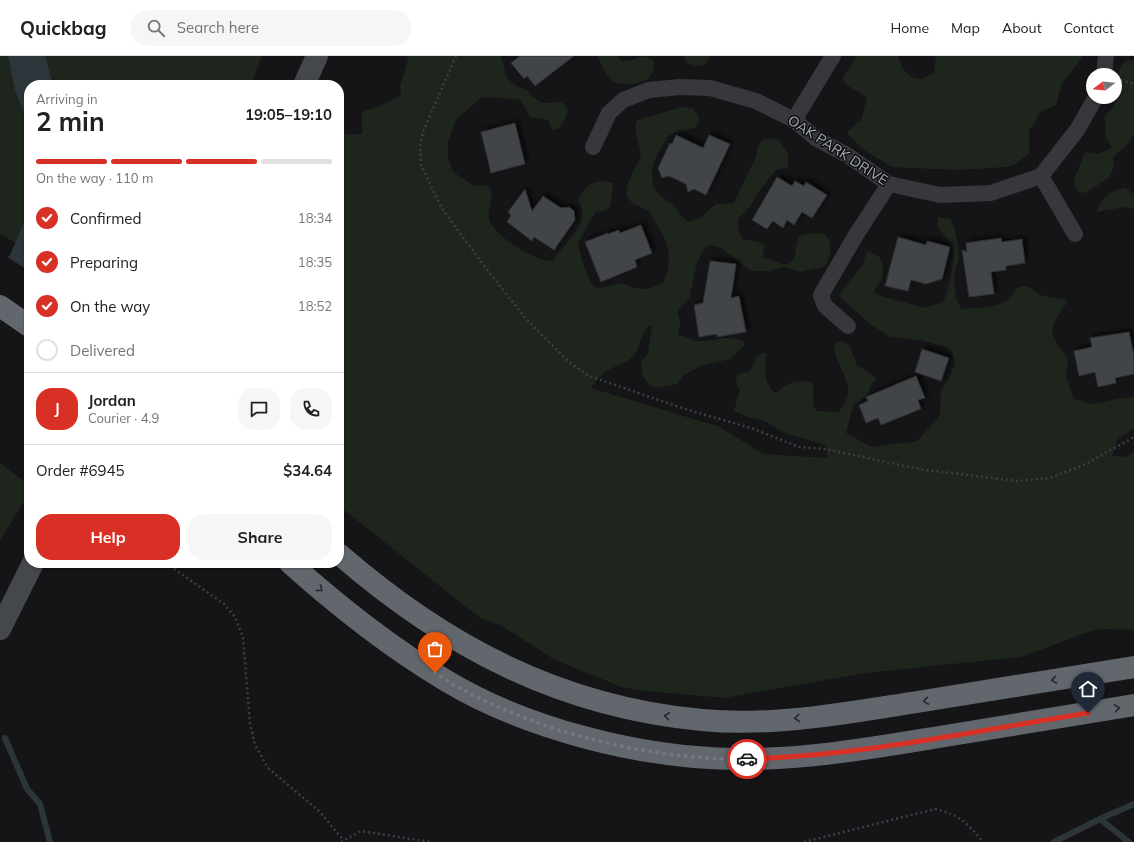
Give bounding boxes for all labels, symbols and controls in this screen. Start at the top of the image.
search box [131,10,411,46]
text: Quickbag [20,16,107,40]
icon: search [145,17,167,39]
text: Search here [177,18,259,37]
text: Home [890,19,929,37]
text: Map [951,19,980,37]
text: About [1002,19,1042,37]
text: Contact [1064,19,1114,37]
north arrow [1086,68,1122,104]
map controls [1086,68,1122,104]
text: Arriving in [36,91,98,107]
text: 2 min [36,105,105,138]
text: 19:05–19:10 [245,105,332,124]
street label: OAK PARK DRIVE [785,111,891,189]
text: On the way · 110 m [36,170,153,186]
icon: check [36,207,58,229]
text: Confirmed [70,209,141,228]
text: 18:34 [298,210,332,226]
icon: check [36,251,58,273]
text: Preparing [70,253,138,272]
text: 18:35 [298,254,332,270]
icon: check [36,295,58,317]
text: On the way [70,297,150,316]
text: 18:52 [298,298,332,314]
text: Delivered [70,341,135,360]
button: chat [238,388,280,430]
button: phone [290,388,332,430]
text: Jordan [88,391,136,410]
text: J [54,399,60,418]
text: Courier · 4.9 [88,410,159,426]
text: Order #6945 [36,461,124,480]
text: $34.64 [283,461,332,480]
button: Help [36,514,180,560]
button: Share [188,514,332,560]
one-way arrow [315,584,322,591]
pin [418,632,452,673]
icon: bag [424,638,446,660]
pin [1071,672,1105,713]
one-way arrow [1051,675,1057,684]
icon: home [1077,678,1099,700]
one-way arrow [923,696,929,704]
one-way arrow [1113,704,1120,713]
one-way arrow [664,712,670,721]
one-way arrow [794,714,800,723]
courier [727,739,767,779]
icon: car [736,748,758,770]

